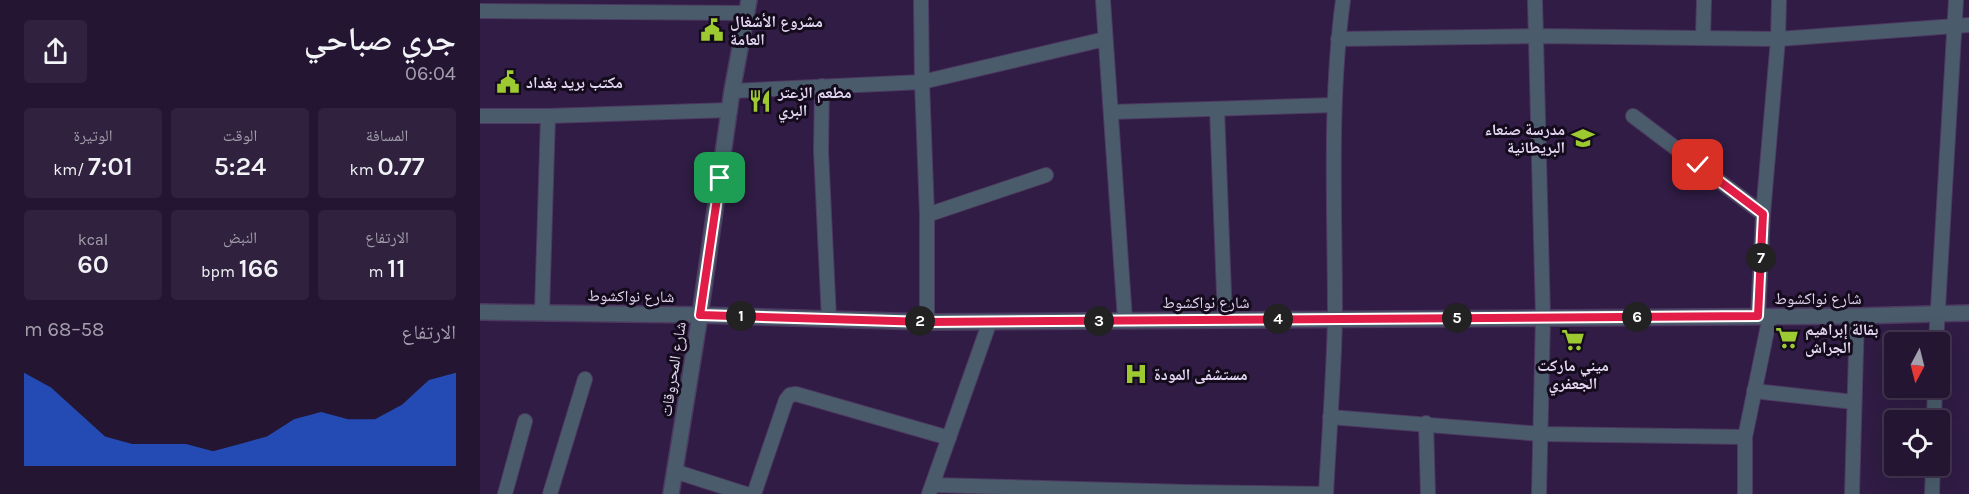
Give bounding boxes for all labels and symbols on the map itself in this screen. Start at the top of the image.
place label: مشروع الأشغال العامة [730,12,823,49]
public building icon: مشروع الأشغال العامة [699,17,725,43]
public building icon: مكتب بريد بغداد [495,69,521,95]
place label: مكتب بريد بغداد [526,73,623,92]
place label: مطعم الزعتر البري [777,83,852,122]
restaurant icon: مطعم الزعتر البري [747,88,773,114]
place label: مدرسة صنعاء البريطانية [1485,120,1565,157]
school or university icon: مدرسة صنعاء البريطانية [1570,125,1596,151]
pin [1672,139,1723,190]
pin [694,152,745,203]
pin: 7 [1746,243,1776,273]
street label: شارع نواكشوط [587,286,675,307]
street label: شارع نواكشوط [1775,289,1861,309]
street label: شارع نواكشوط [1163,293,1249,313]
pin: 1 [726,301,756,331]
pin: 6 [1622,302,1652,332]
pin: 5 [1442,303,1472,333]
pin: 4 [1263,304,1293,334]
pin: 2 [905,306,935,336]
pin: 3 [1084,306,1114,336]
street label: شارع المحروقات [656,320,691,418]
place label: بقالة إبراهيم الجراش [1805,320,1878,357]
supermarket icon: بقالة إبراهيم الجراش [1774,325,1800,351]
supermarket icon: ميني ماركت الجعفري [1560,327,1586,353]
north arrow [1884,332,1950,398]
place label: ميني ماركت الجعفري [1537,356,1609,395]
hospital icon: مستشفى المودة [1123,361,1149,387]
place label: مستشفى المودة [1154,365,1248,384]

